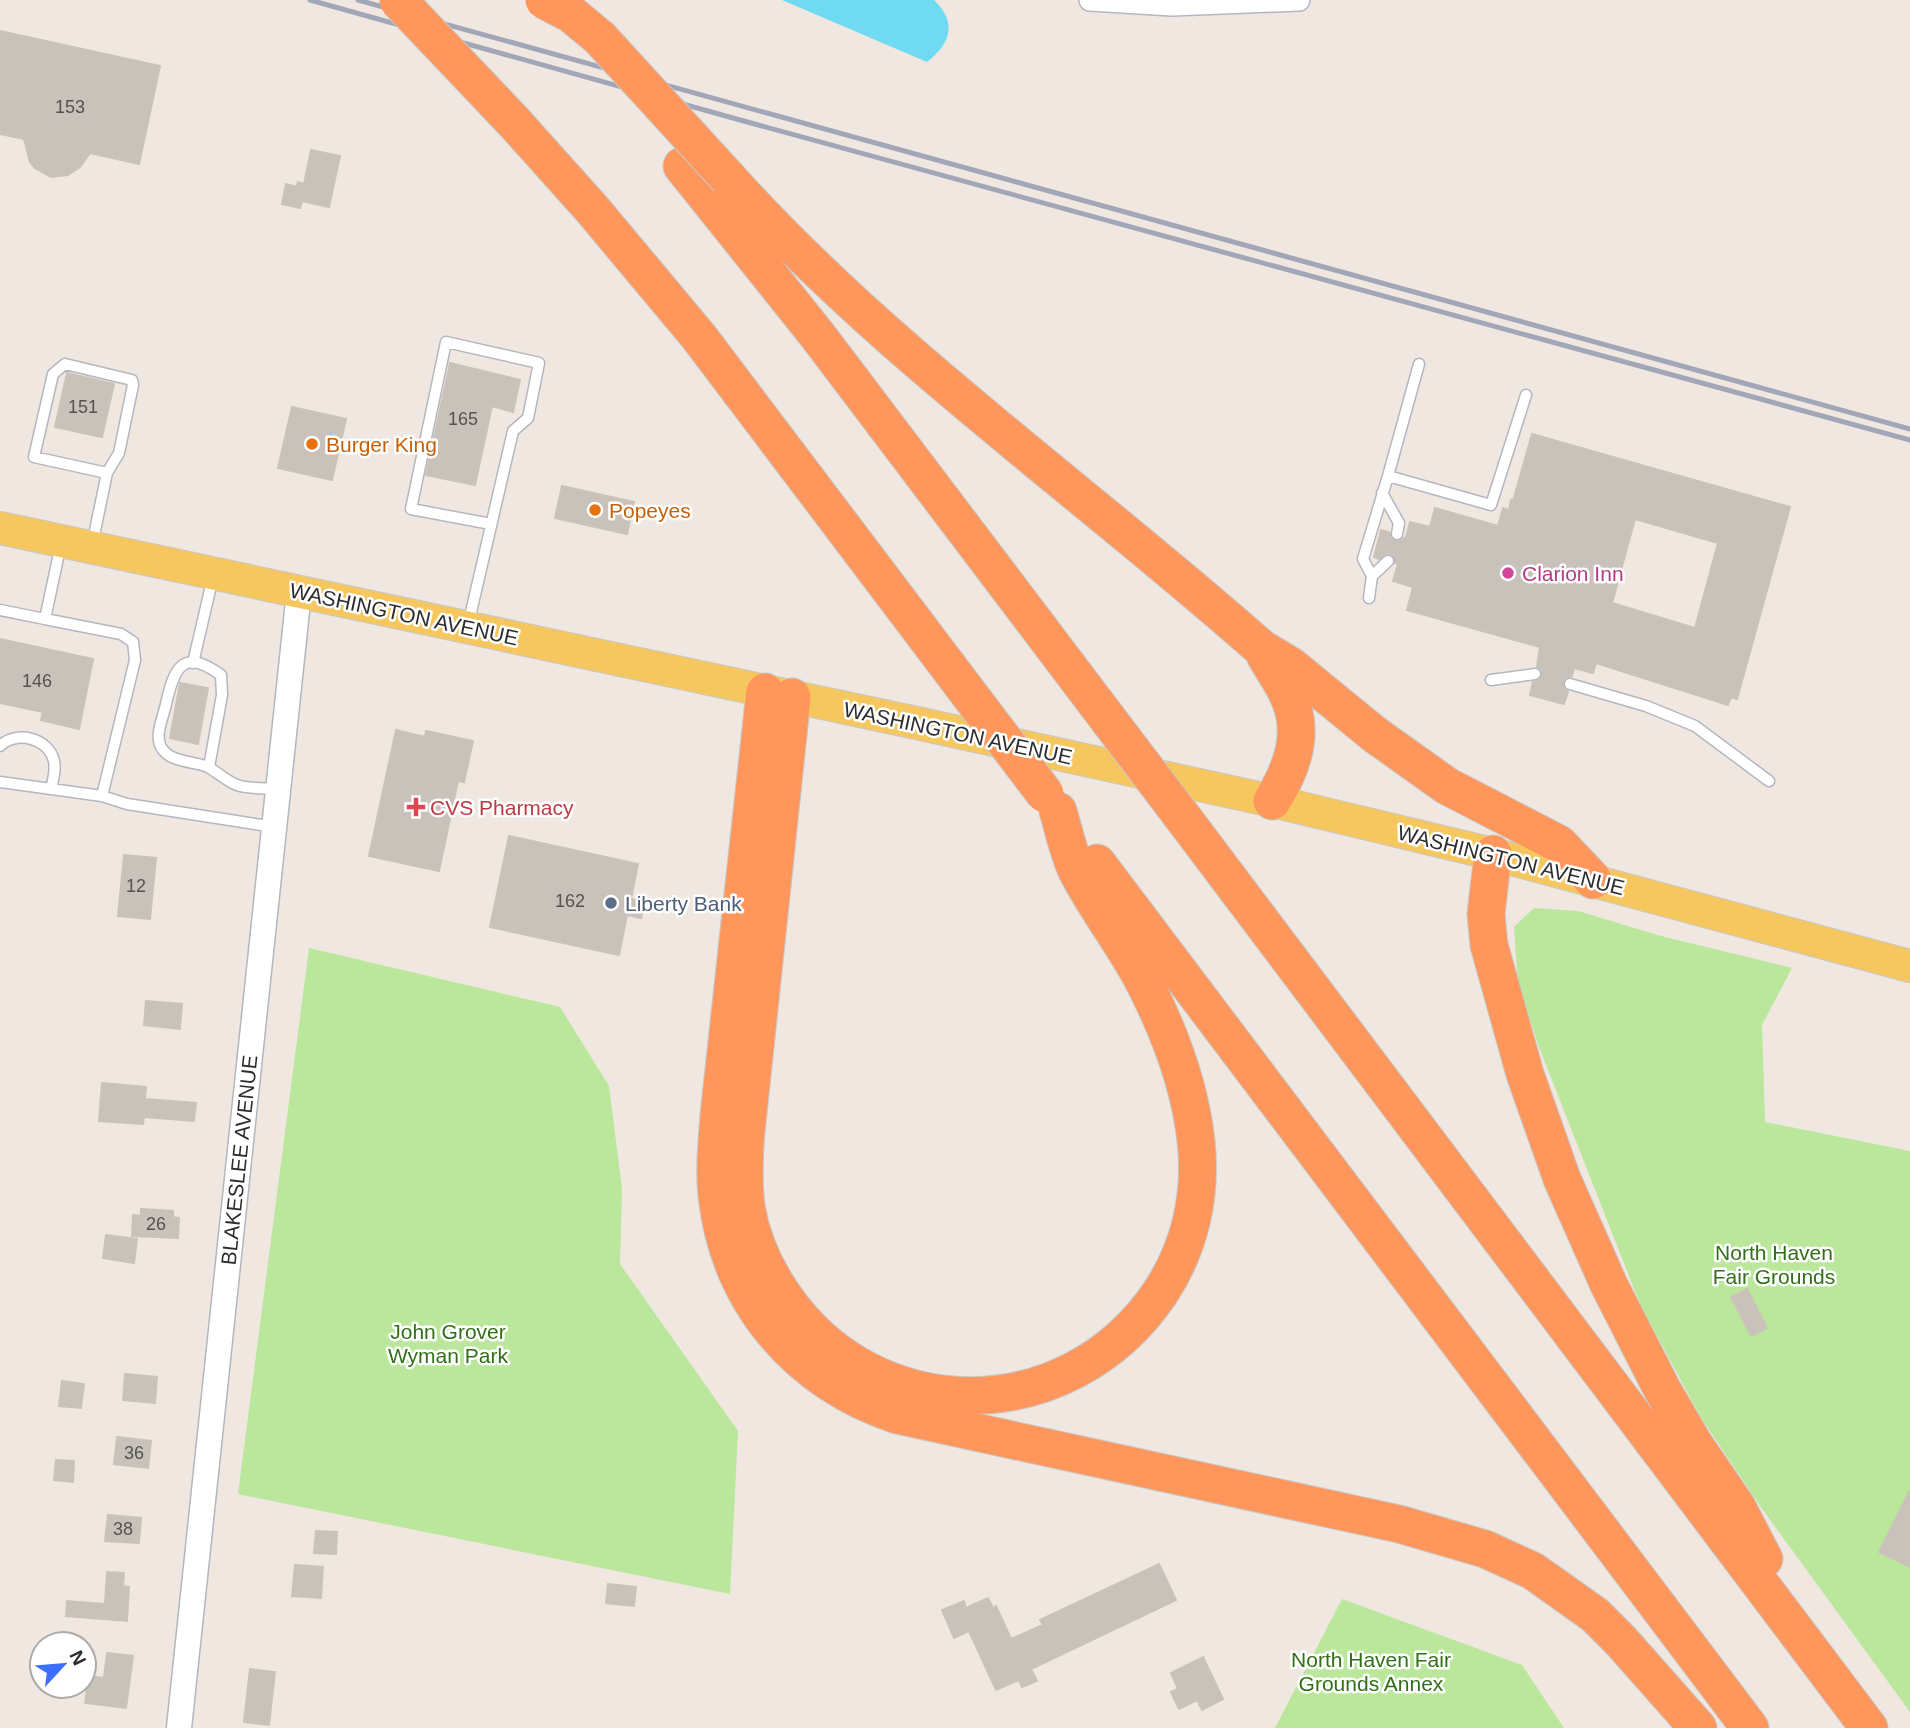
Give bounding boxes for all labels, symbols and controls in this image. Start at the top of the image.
house number: 153 [55,97,85,117]
house number: 151 [68,397,98,417]
house number: 165 [448,409,478,429]
place label: Burger King [326,433,437,456]
marker: Burger King [304,436,320,452]
place label: Popeyes [609,499,691,522]
marker: Popeyes [587,502,603,518]
place label: Clarion Inn [1522,562,1624,585]
marker: Clarion Inn [1500,565,1516,581]
street label: WASHINGTON AVENUE [288,579,520,649]
house number: 146 [22,671,52,691]
street label: WASHINGTON AVENUE [842,698,1074,768]
place label: CVS Pharmacy [430,796,574,819]
marker: CVS Pharmacy [408,799,424,815]
street label: WASHINGTON AVENUE [1395,821,1627,899]
house number: 12 [126,876,146,896]
house number: 162 [555,891,585,911]
place label: Liberty Bank [625,892,742,915]
marker: Liberty Bank [603,895,619,911]
street label: BLAKESLEE AVENUE [217,1054,261,1266]
house number: 26 [146,1214,166,1234]
park label: North Haven Fair Grounds [1713,1241,1835,1288]
park label: John Grover Wyman Park [388,1320,508,1367]
house number: 36 [124,1443,144,1463]
house number: 38 [113,1519,133,1539]
north arrow [28,1630,98,1700]
text: N [65,1647,90,1669]
park label: North Haven Fair Grounds Annex [1291,1648,1451,1695]

